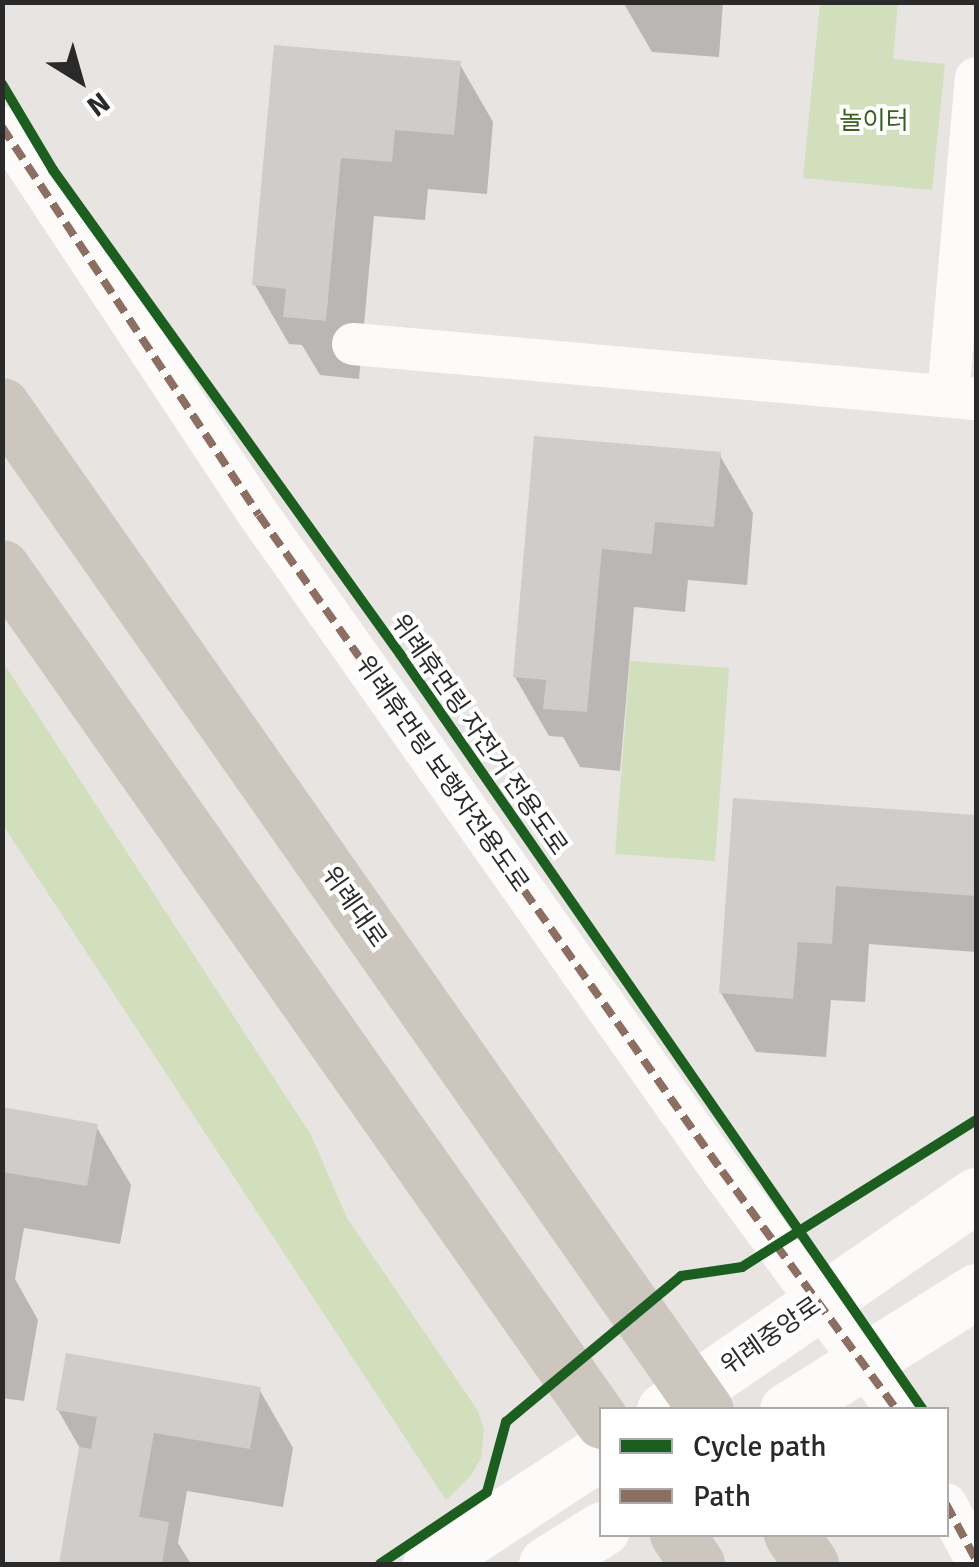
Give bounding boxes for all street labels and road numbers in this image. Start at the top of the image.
street label: 위례휴먼링 자전거 전용도로 [384,609,574,861]
street label: 위례휴먼링 보행자전용도로 [349,650,535,898]
street label: 위례대로 [315,861,393,953]
street label: 위례중앙로 [715,1291,827,1381]

